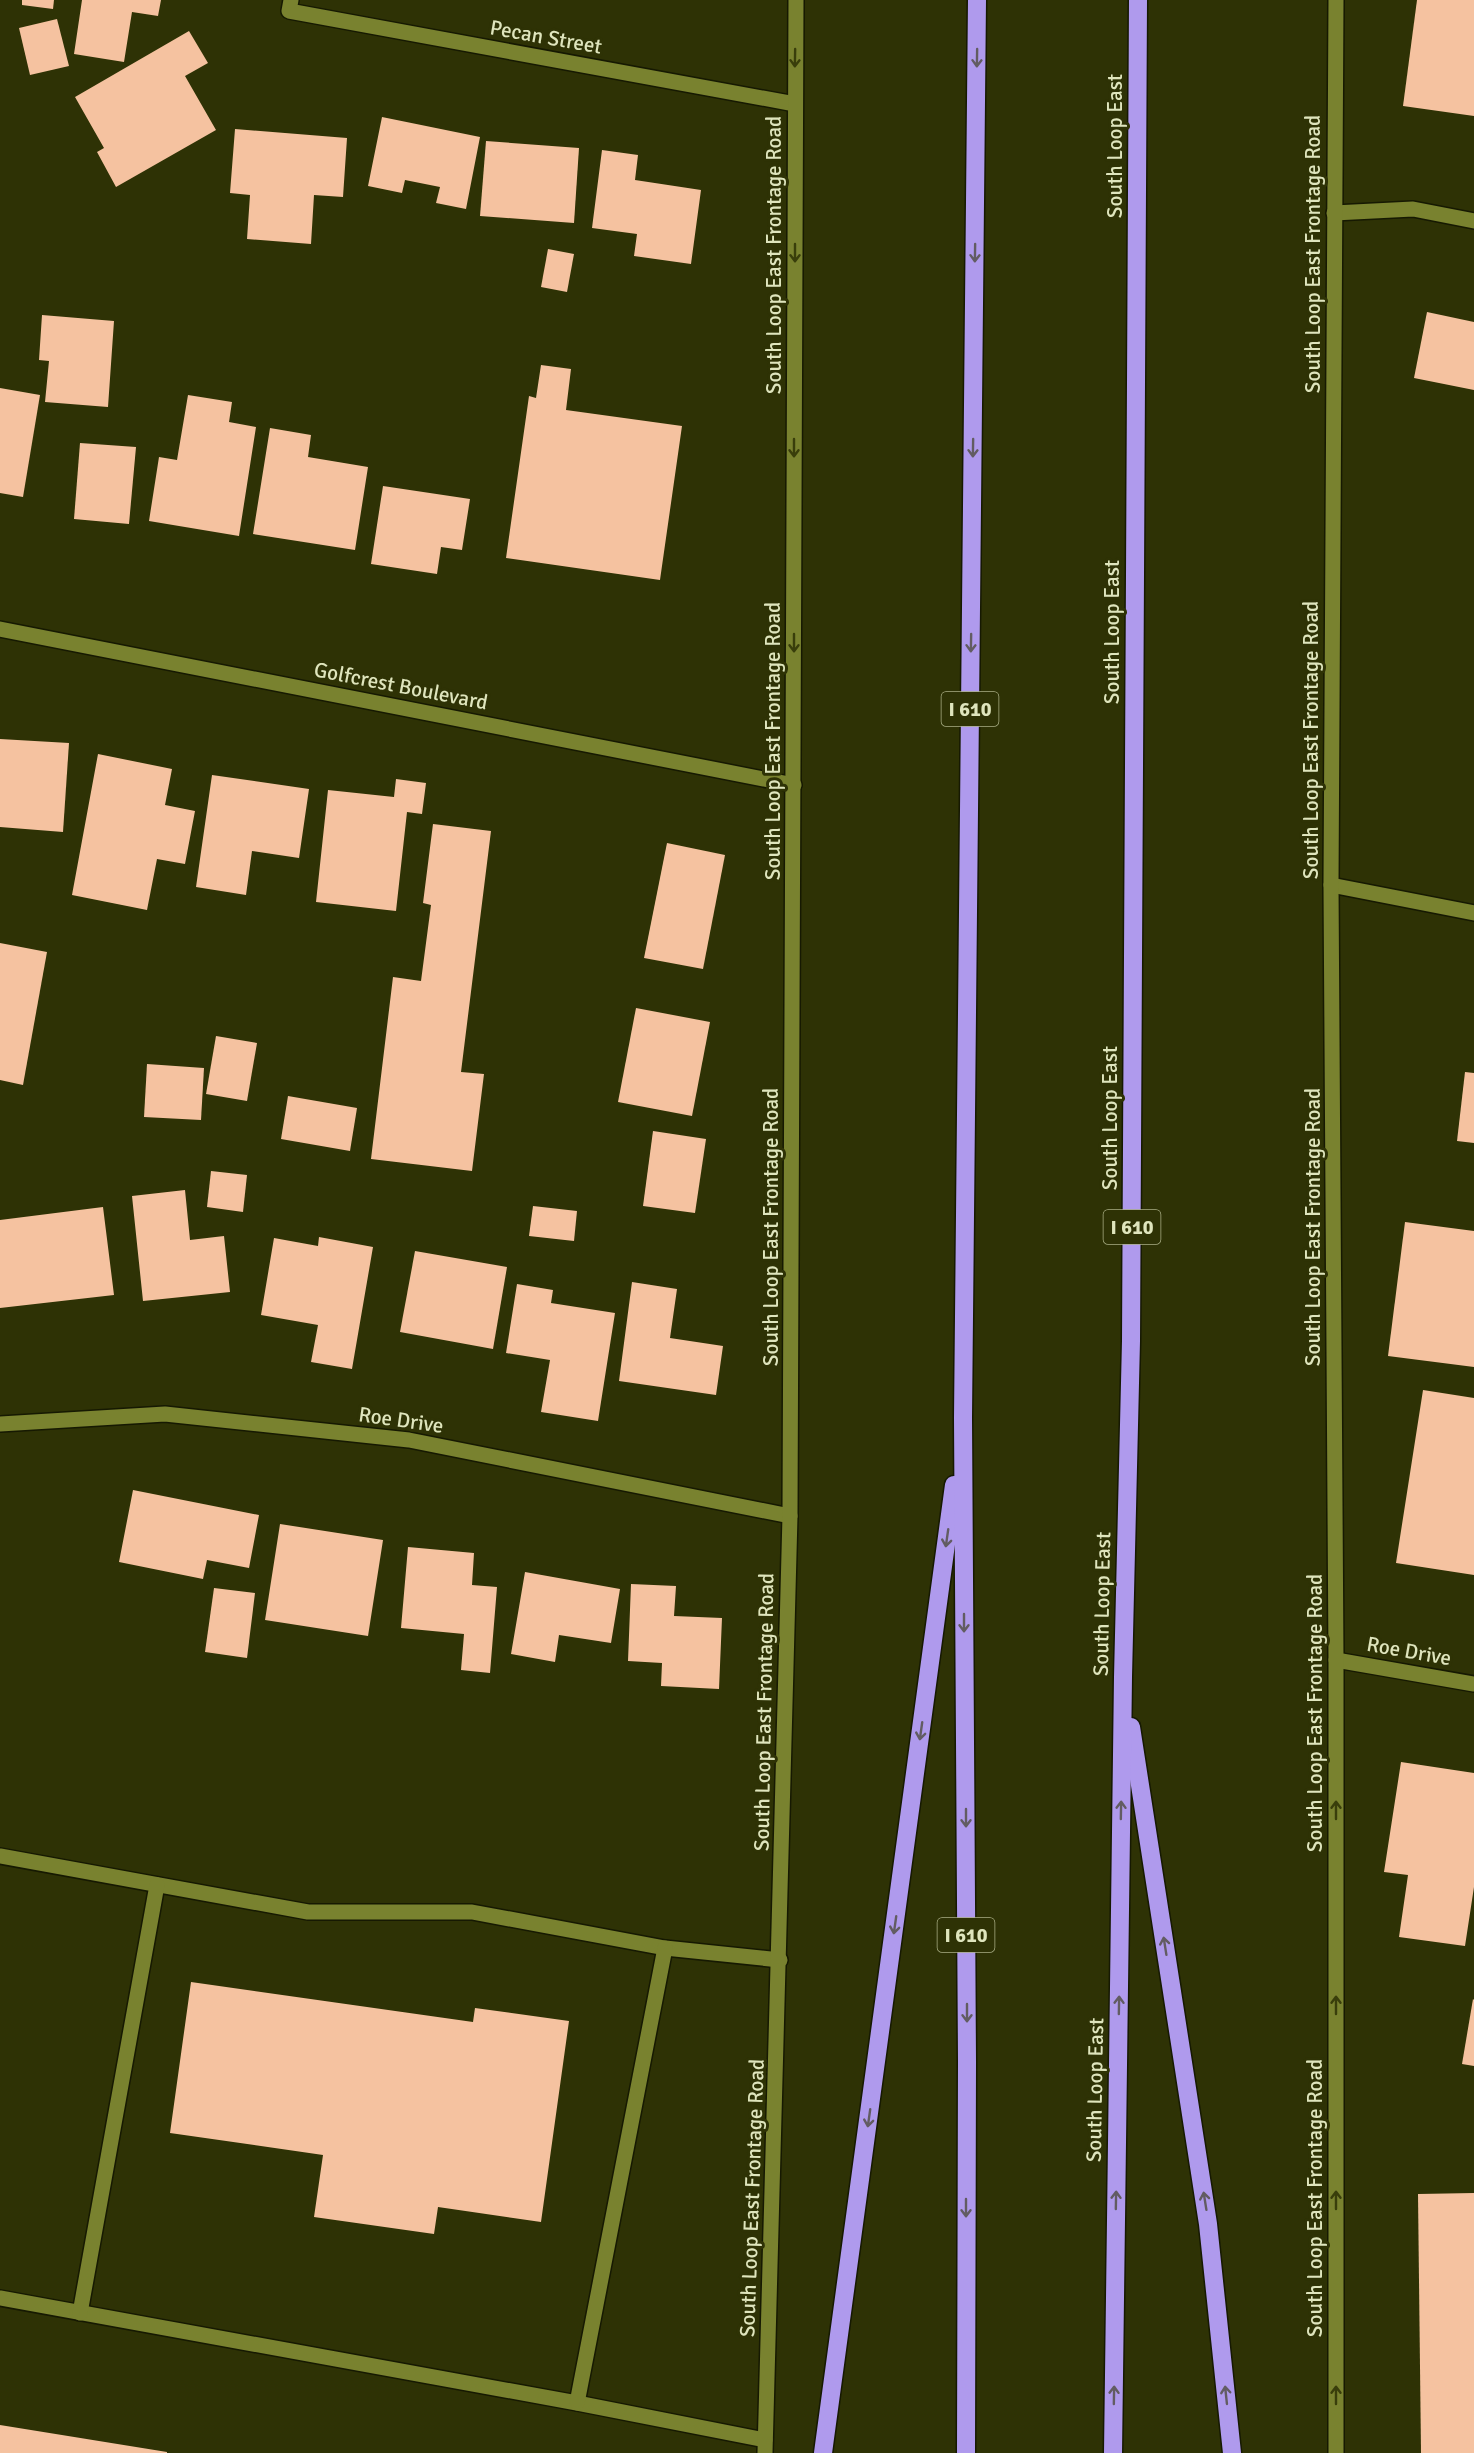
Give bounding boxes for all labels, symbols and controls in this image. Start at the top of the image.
street label: Pecan Street [488,14,604,60]
one-way arrow [790,48,801,68]
one-way arrow [971,48,983,68]
street label: South Loop East [1102,74,1128,218]
street label: South Loop East Frontage Road [1300,115,1326,393]
street label: South Loop East Frontage Road [761,116,787,394]
one-way arrow [789,243,801,263]
one-way arrow [969,243,981,263]
one-way arrow [788,438,800,458]
one-way arrow [967,438,979,458]
street label: South Loop East [1099,560,1125,704]
street label: South Loop East Frontage Road [1298,601,1324,879]
street label: South Loop East Frontage Road [760,602,786,880]
one-way arrow [788,633,800,653]
one-way arrow [965,633,977,653]
street label: Golfcrest Boulevard [312,656,490,716]
road number: I 610 [942,692,998,726]
street label: South Loop East [1097,1046,1123,1190]
street label: South Loop East Frontage Road [758,1088,784,1366]
street label: South Loop East Frontage Road [1300,1088,1326,1366]
road number: I 610 [1104,1210,1160,1244]
street label: Roe Drive [357,1401,445,1439]
one-way arrow [942,1528,953,1548]
street label: South Loop East [1088,1532,1116,1676]
street label: South Loop East Frontage Road [749,1573,779,1851]
street label: South Loop East Frontage Road [1302,1574,1328,1852]
one-way arrow [959,1613,970,1633]
street label: Roe Drive [1365,1631,1453,1671]
one-way arrow [915,1721,926,1741]
one-way arrow [1115,1800,1127,1820]
one-way arrow [1330,1800,1342,1820]
one-way arrow [960,1808,971,1828]
one-way arrow [889,1914,900,1934]
road number: I 610 [938,1918,994,1952]
one-way arrow [1159,1937,1170,1956]
one-way arrow [1113,1995,1125,2015]
one-way arrow [1330,1995,1342,2015]
one-way arrow [961,2003,972,2023]
street label: South Loop East [1081,2018,1109,2162]
street label: South Loop East Frontage Road [734,2058,770,2338]
street label: South Loop East Frontage Road [1302,2059,1328,2337]
one-way arrow [863,2107,874,2127]
one-way arrow [1110,2190,1122,2210]
one-way arrow [1330,2190,1342,2210]
one-way arrow [1199,2192,1210,2211]
one-way arrow [961,2198,972,2218]
one-way arrow [1108,2385,1119,2405]
one-way arrow [1220,2385,1231,2405]
one-way arrow [1330,2385,1342,2405]

